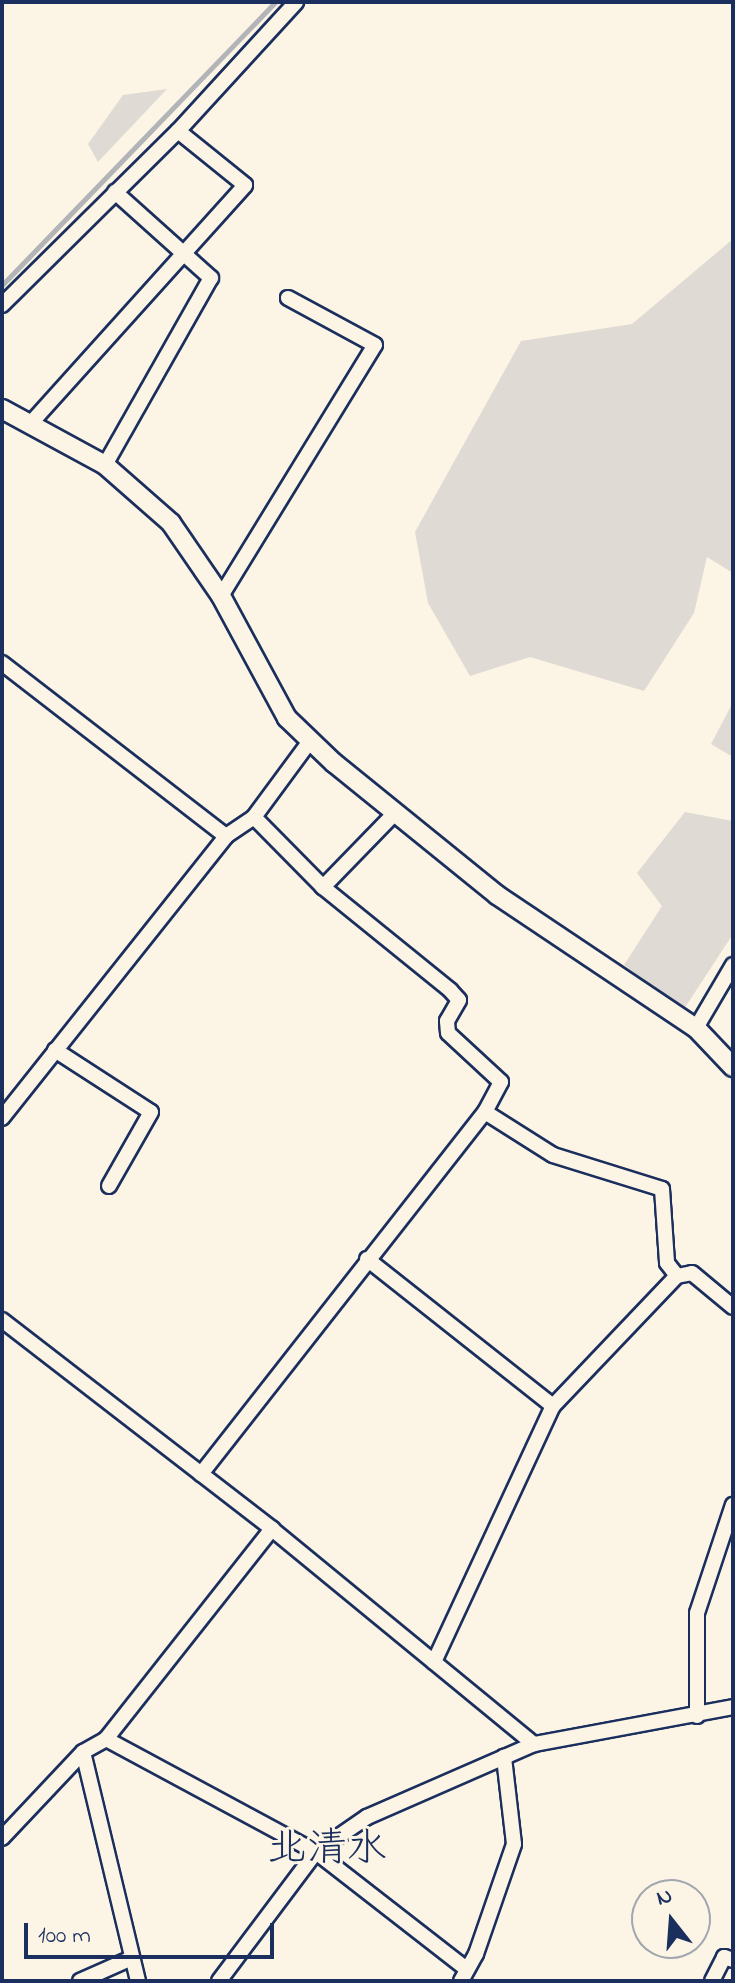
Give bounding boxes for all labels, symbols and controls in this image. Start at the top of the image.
district label: 北清水 [267,1827,387,1875]
north arrow [631,1879,711,1959]
text: N [653,1880,676,1915]
scale bar [28,1907,278,1957]
text: 100 m [38,1919,91,1954]

